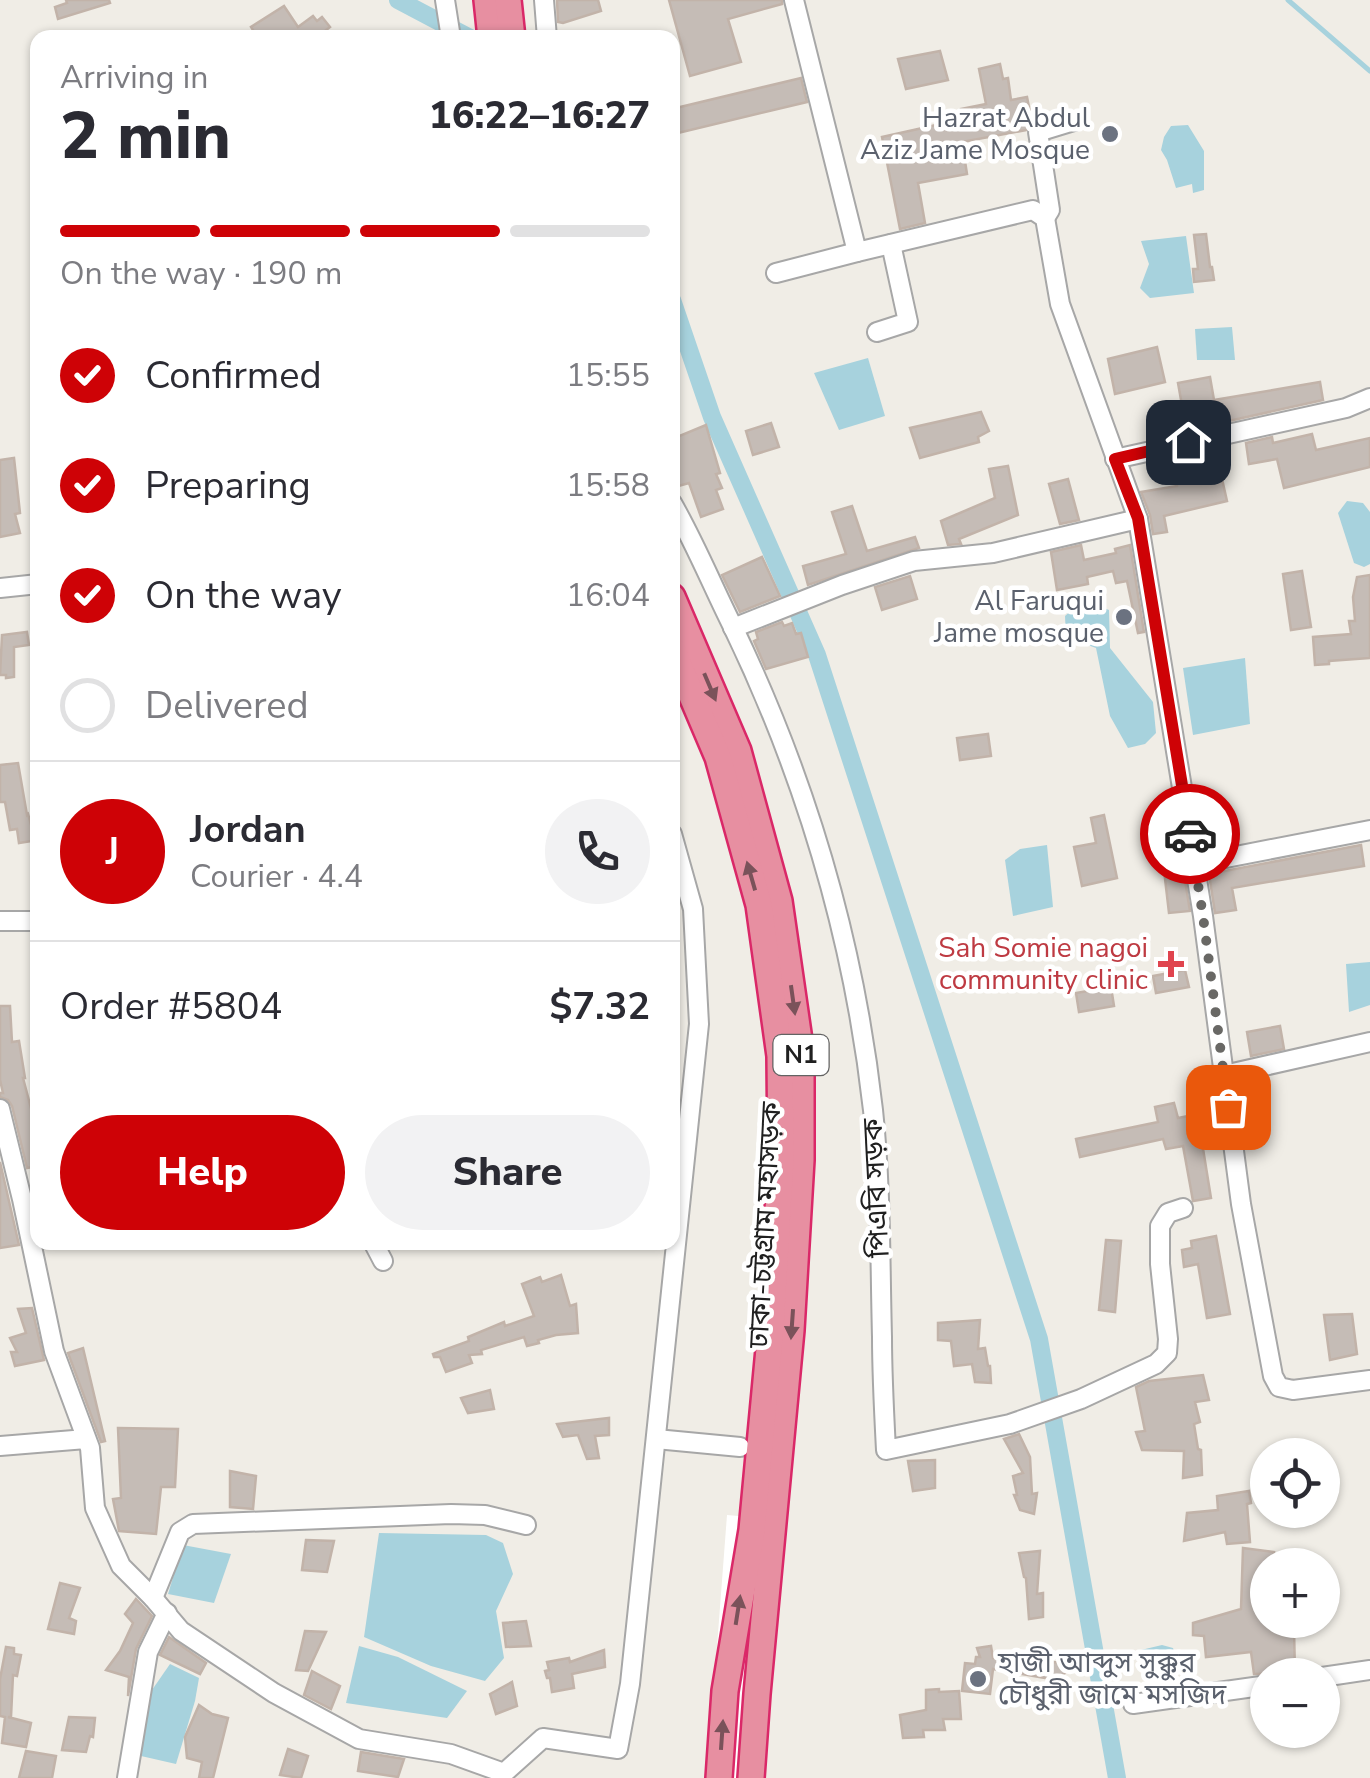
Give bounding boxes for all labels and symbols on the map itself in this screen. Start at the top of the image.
place label: Hazrat Abdul Aziz Jame Mosque [860,99,1091,169]
marker: Hazrat Abdul Aziz Jame Mosque [1099,123,1121,145]
pin [1146,400,1231,485]
place label: Al Faruqui Jame mosque [933,582,1104,652]
marker: Al Faruqui Jame mosque [1113,606,1135,628]
one-way arrow [703,672,719,702]
courier [1140,784,1240,884]
one-way arrow [743,860,758,891]
place label: Sah Somie nagoi community clinic [938,929,1148,999]
marker: Sah Somie nagoi community clinic [1158,951,1184,977]
one-way arrow [785,984,801,1016]
road number: N1 [774,1035,828,1075]
pin [1186,1065,1271,1150]
street label: ঢাকা-চট্টগ্রাম মহাসড়ক [740,1101,790,1350]
street label: পিএবি সড়ক [853,1117,899,1260]
one-way arrow [783,1308,799,1340]
one-way arrow [731,1594,746,1626]
place label: হাজী আব্দুস সুক্কুর চৌধুরী জামে মসজিদ [997,1644,1227,1714]
marker: হাজী আব্দুস সুক্কুর চৌধুরী জামে মসজিদ [967,1668,989,1690]
one-way arrow [714,1718,730,1750]

